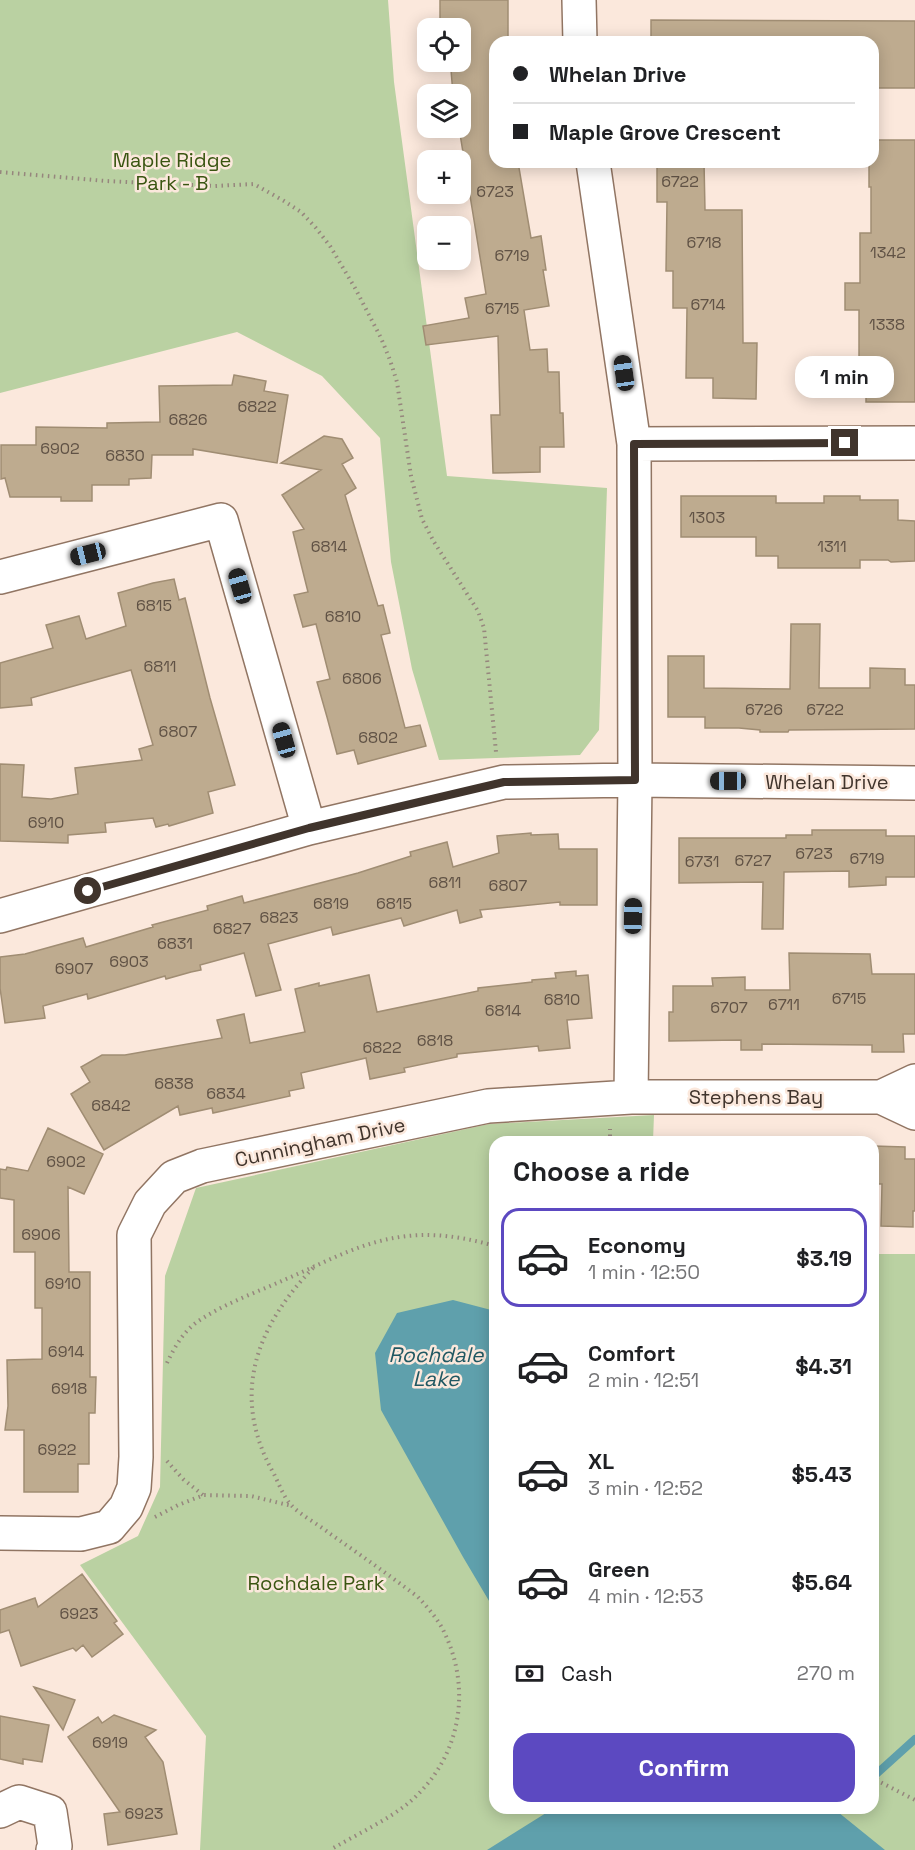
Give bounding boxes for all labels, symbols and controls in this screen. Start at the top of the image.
map controls [417,18,471,270]
button: locate [417,18,471,72]
text: Whelan Drive [549,60,686,88]
button: layers [417,84,471,138]
text: Maple Grove Crescent [549,118,781,146]
park label: Maple Ridge Park - B [113,147,231,196]
button: + [417,150,471,204]
house number: 6722 [661,171,699,192]
house number: 6723 [476,181,514,202]
button: − [417,216,471,270]
house number: 6718 [686,232,722,253]
house number: 1342 [870,242,906,263]
house number: 6719 [495,245,529,266]
house number: 6714 [690,294,726,315]
house number: 6715 [485,298,519,319]
house number: 1338 [869,314,905,335]
car [613,354,635,392]
callout: 1 min [796,356,894,398]
text: 1 min [820,364,869,390]
house number: 6822 [237,396,277,417]
house number: 6826 [168,409,208,430]
route end [831,429,858,456]
house number: 6902 [40,438,80,459]
house number: 6830 [105,445,145,466]
house number: 1303 [689,507,725,528]
house number: 6814 [311,536,347,557]
house number: 1311 [817,536,847,557]
car [68,541,108,567]
car [226,566,254,606]
house number: 6815 [136,595,172,616]
house number: 6810 [325,606,361,627]
house number: 6811 [143,656,177,677]
house number: 6806 [342,668,382,689]
house number: 6726 [745,699,783,720]
house number: 6722 [806,699,844,720]
car [270,720,298,760]
house number: 6807 [159,721,197,742]
house number: 6802 [358,727,398,748]
street label: Whelan Drive [765,769,889,795]
car [710,772,746,790]
house number: 6910 [28,812,64,833]
house number: 6723 [795,843,833,864]
house number: 6719 [850,848,884,869]
house number: 6727 [735,850,771,871]
house number: 6731 [685,851,719,872]
house number: 6811 [428,872,462,893]
house number: 6807 [489,875,527,896]
route start [74,877,101,904]
house number: 6819 [313,893,349,914]
house number: 6815 [376,893,412,914]
car [624,898,642,934]
house number: 6823 [259,907,299,928]
house number: 6827 [213,918,251,939]
house number: 6831 [157,933,193,954]
house number: 6903 [109,951,149,972]
house number: 6907 [55,958,93,979]
house number: 6715 [832,988,866,1009]
house number: 6810 [544,989,580,1010]
house number: 6711 [768,994,800,1015]
house number: 6707 [710,997,748,1018]
house number: 6814 [485,1000,521,1021]
house number: 6818 [417,1030,453,1051]
house number: 6822 [362,1037,402,1058]
house number: 6838 [154,1073,194,1094]
house number: 6834 [206,1083,246,1104]
street label: Stephens Bay [689,1084,823,1110]
house number: 6842 [91,1095,131,1116]
street label: Cunningham Drive [232,1111,408,1173]
house number: 6902 [46,1151,86,1172]
text: Choose a ride [513,1154,690,1189]
house number: 6906 [21,1224,61,1245]
icon: car [516,1231,570,1285]
text: Economy [588,1231,686,1259]
text: $3.19 [796,1244,852,1272]
text: 1 min · 12:50 [588,1259,700,1285]
house number: 6910 [45,1273,81,1294]
icon: car [516,1339,570,1393]
text: Comfort [588,1339,676,1367]
house number: 6914 [48,1341,84,1362]
water label: Rochdale Lake [389,1341,485,1392]
text: $4.31 [795,1352,852,1380]
text: 2 min · 12:51 [588,1367,699,1393]
house number: 6918 [51,1378,87,1399]
house number: 6922 [38,1439,76,1460]
icon: car [516,1447,570,1501]
text: XL [588,1447,614,1475]
text: $5.43 [792,1460,852,1488]
text: 3 min · 12:52 [588,1475,703,1501]
icon: car [516,1555,570,1609]
text: Green [588,1555,650,1583]
text: $5.64 [792,1568,852,1596]
park label: Rochdale Park [247,1570,385,1596]
text: 4 min · 12:53 [588,1583,704,1609]
house number: 6923 [60,1603,98,1624]
icon: cash [513,1657,546,1690]
text: Cash [561,1659,613,1687]
text: 270 m [797,1660,855,1686]
house number: 6919 [92,1732,128,1753]
button: Confirm [513,1733,855,1802]
house number: 6923 [125,1803,163,1824]

